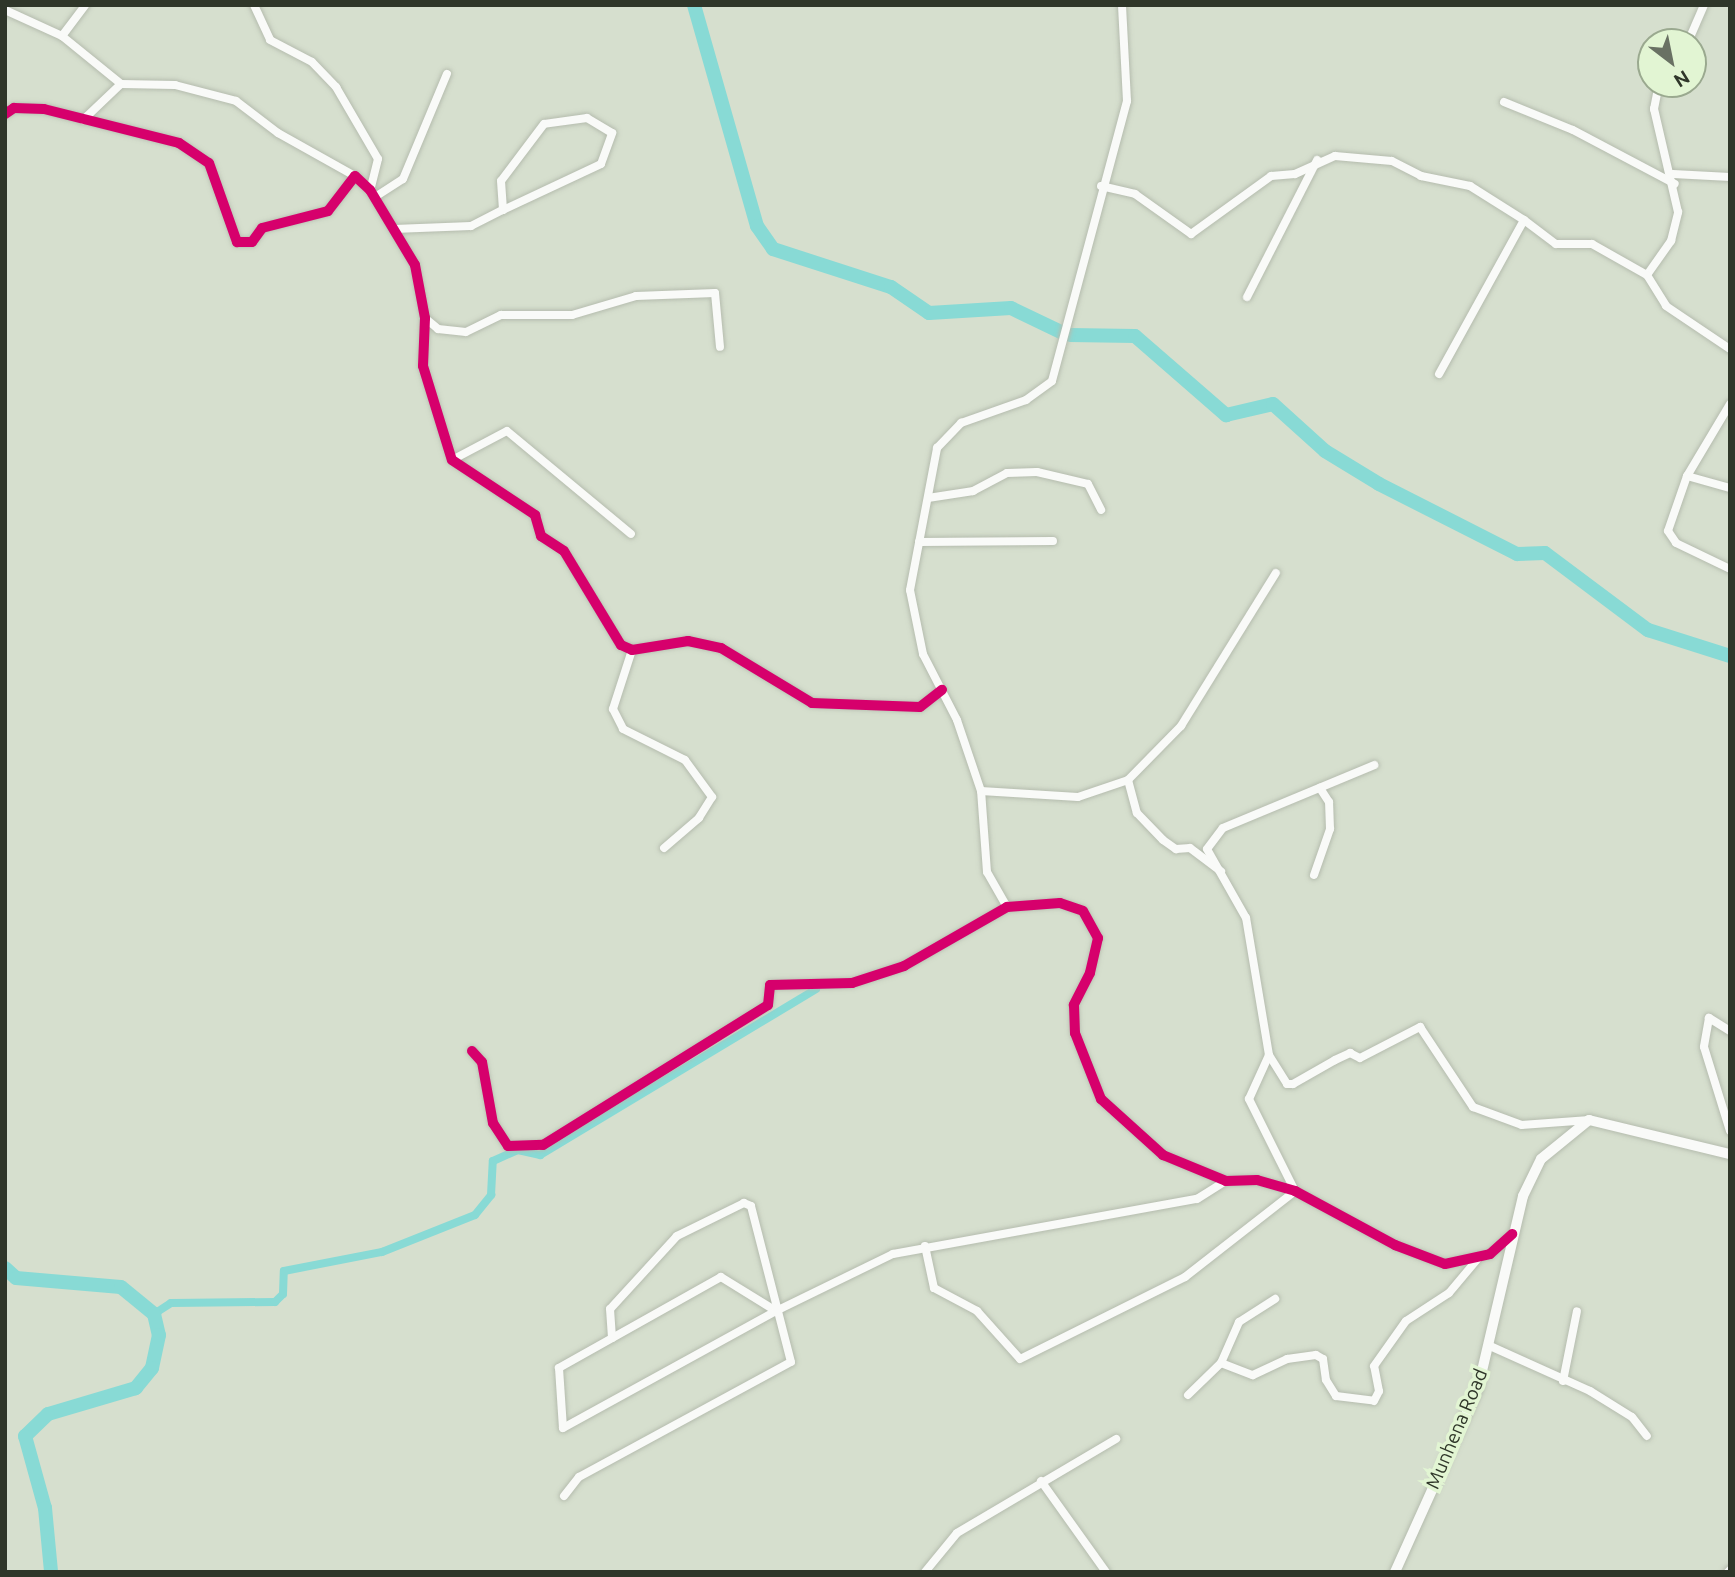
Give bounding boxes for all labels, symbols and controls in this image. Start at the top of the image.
north arrow [1637,28,1707,98]
text: N [1670,66,1694,92]
street label: Munhena Road [1421,1365,1493,1493]

